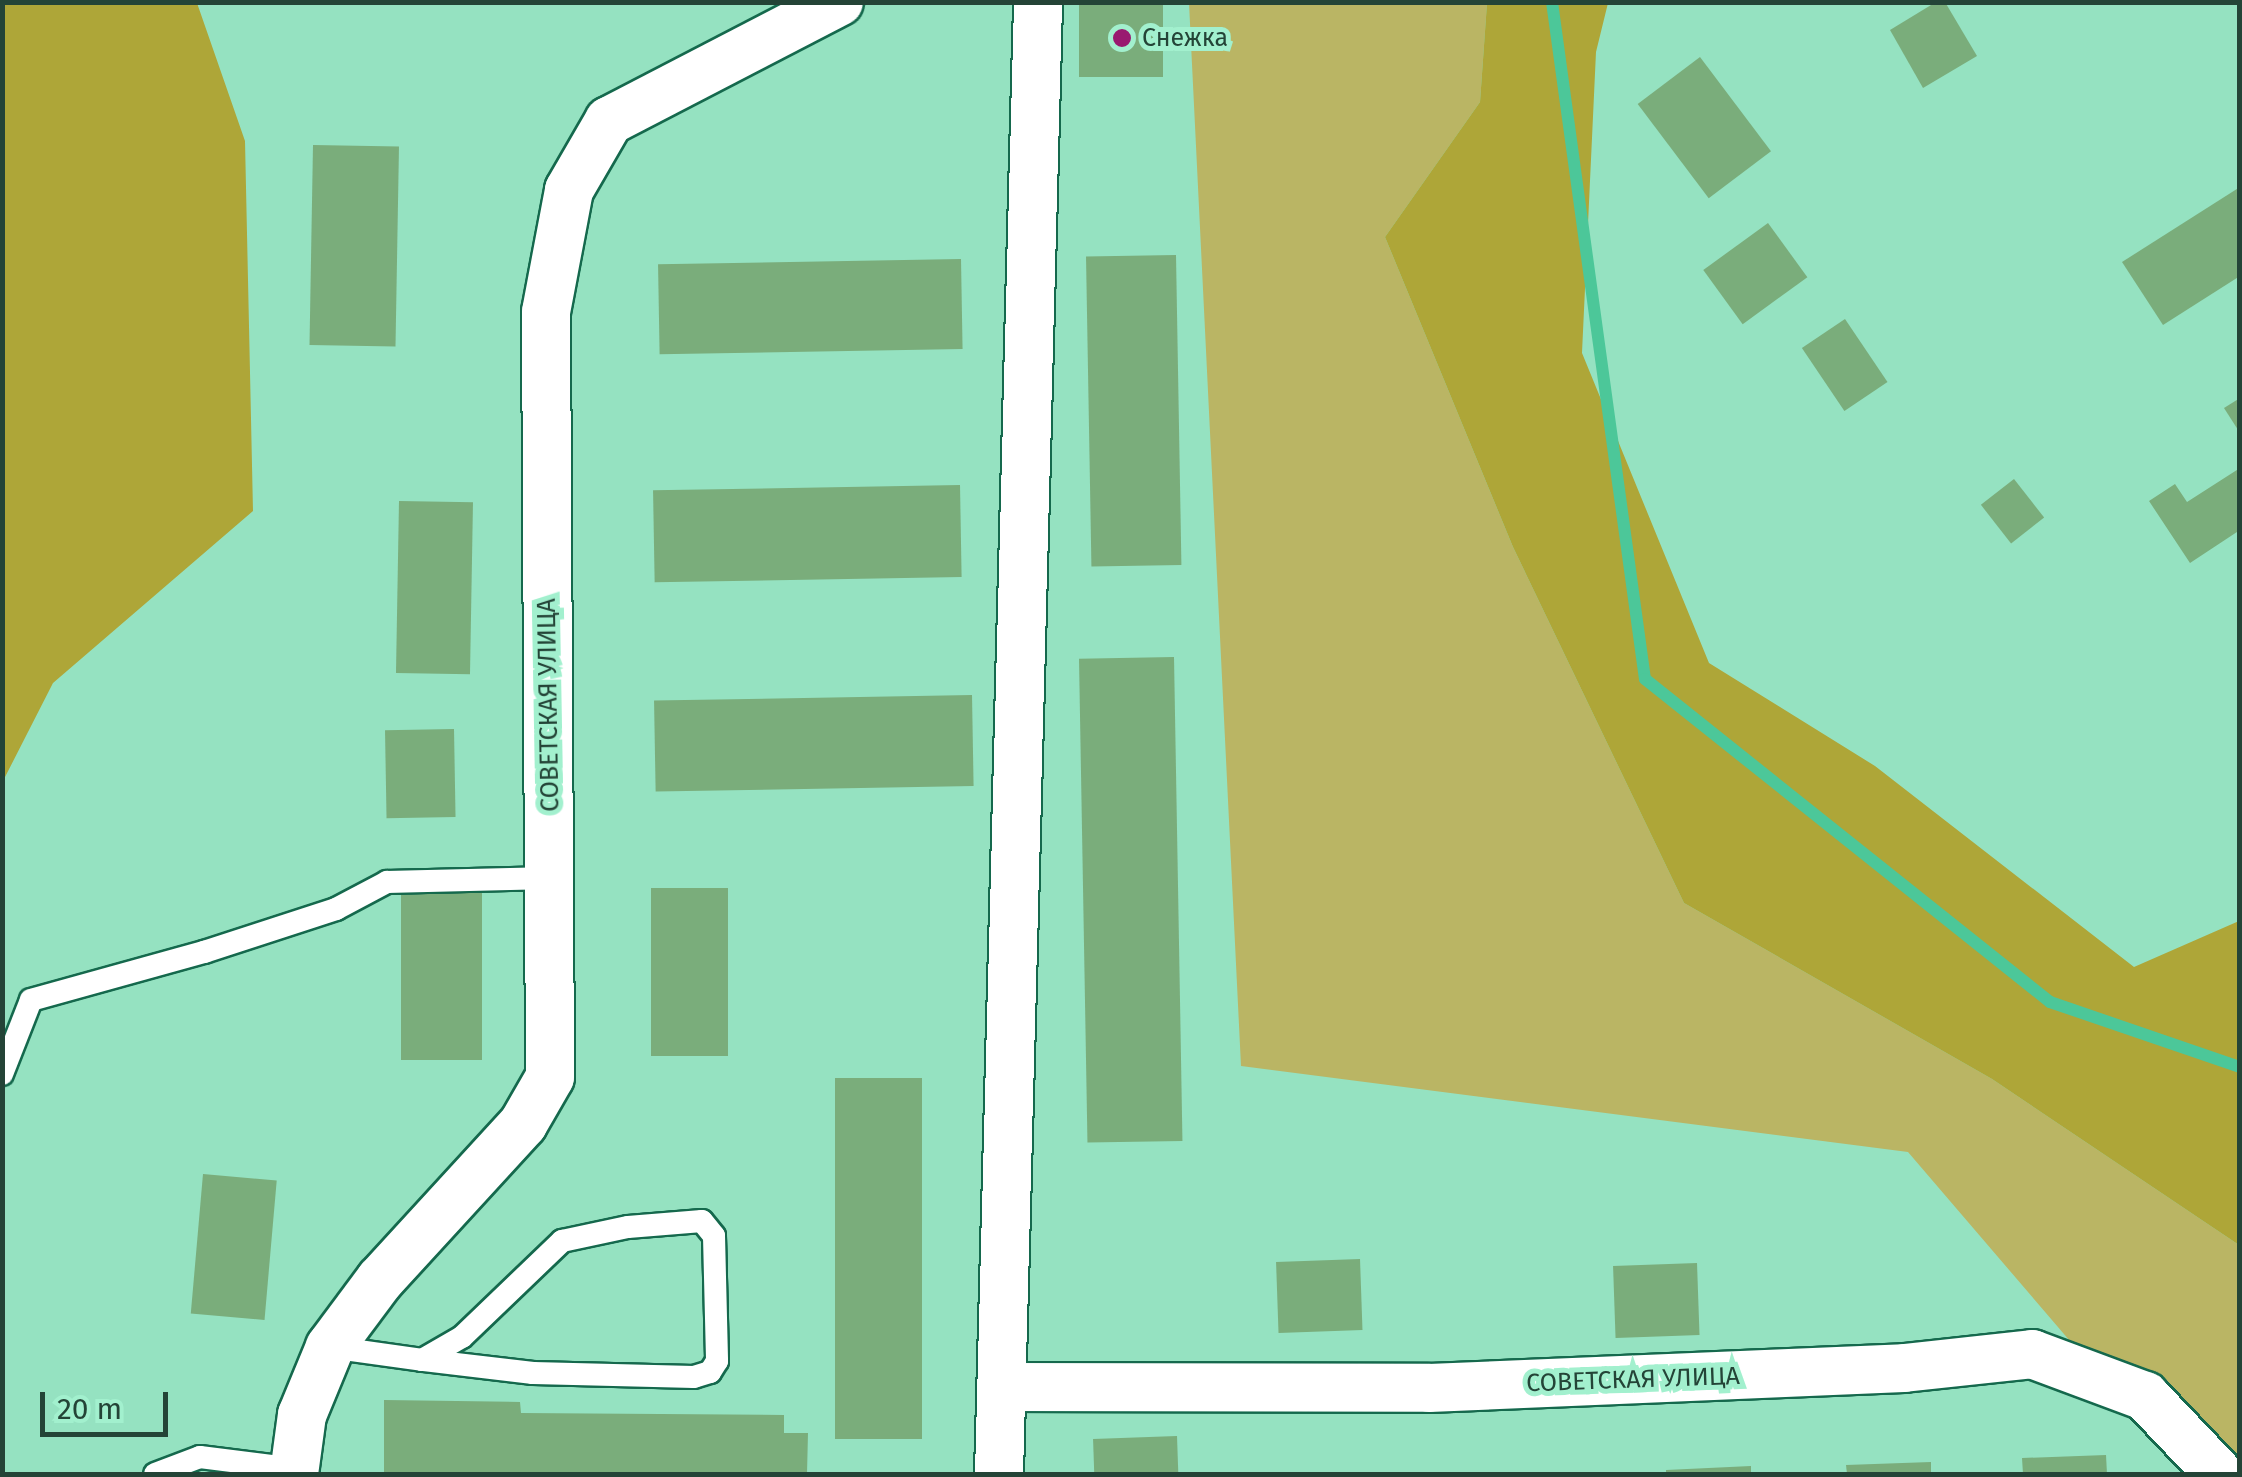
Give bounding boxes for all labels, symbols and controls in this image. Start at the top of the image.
place label: Снежка [1142,23,1228,53]
marker: Снежка [1111,27,1133,49]
street label: СОВЕТСКАЯ УЛИЦА [532,598,566,812]
street label: СОВЕТСКАЯ УЛИЦА [1526,1361,1740,1399]
scale bar [45,1372,172,1434]
text: 20 m [57,1391,122,1427]

